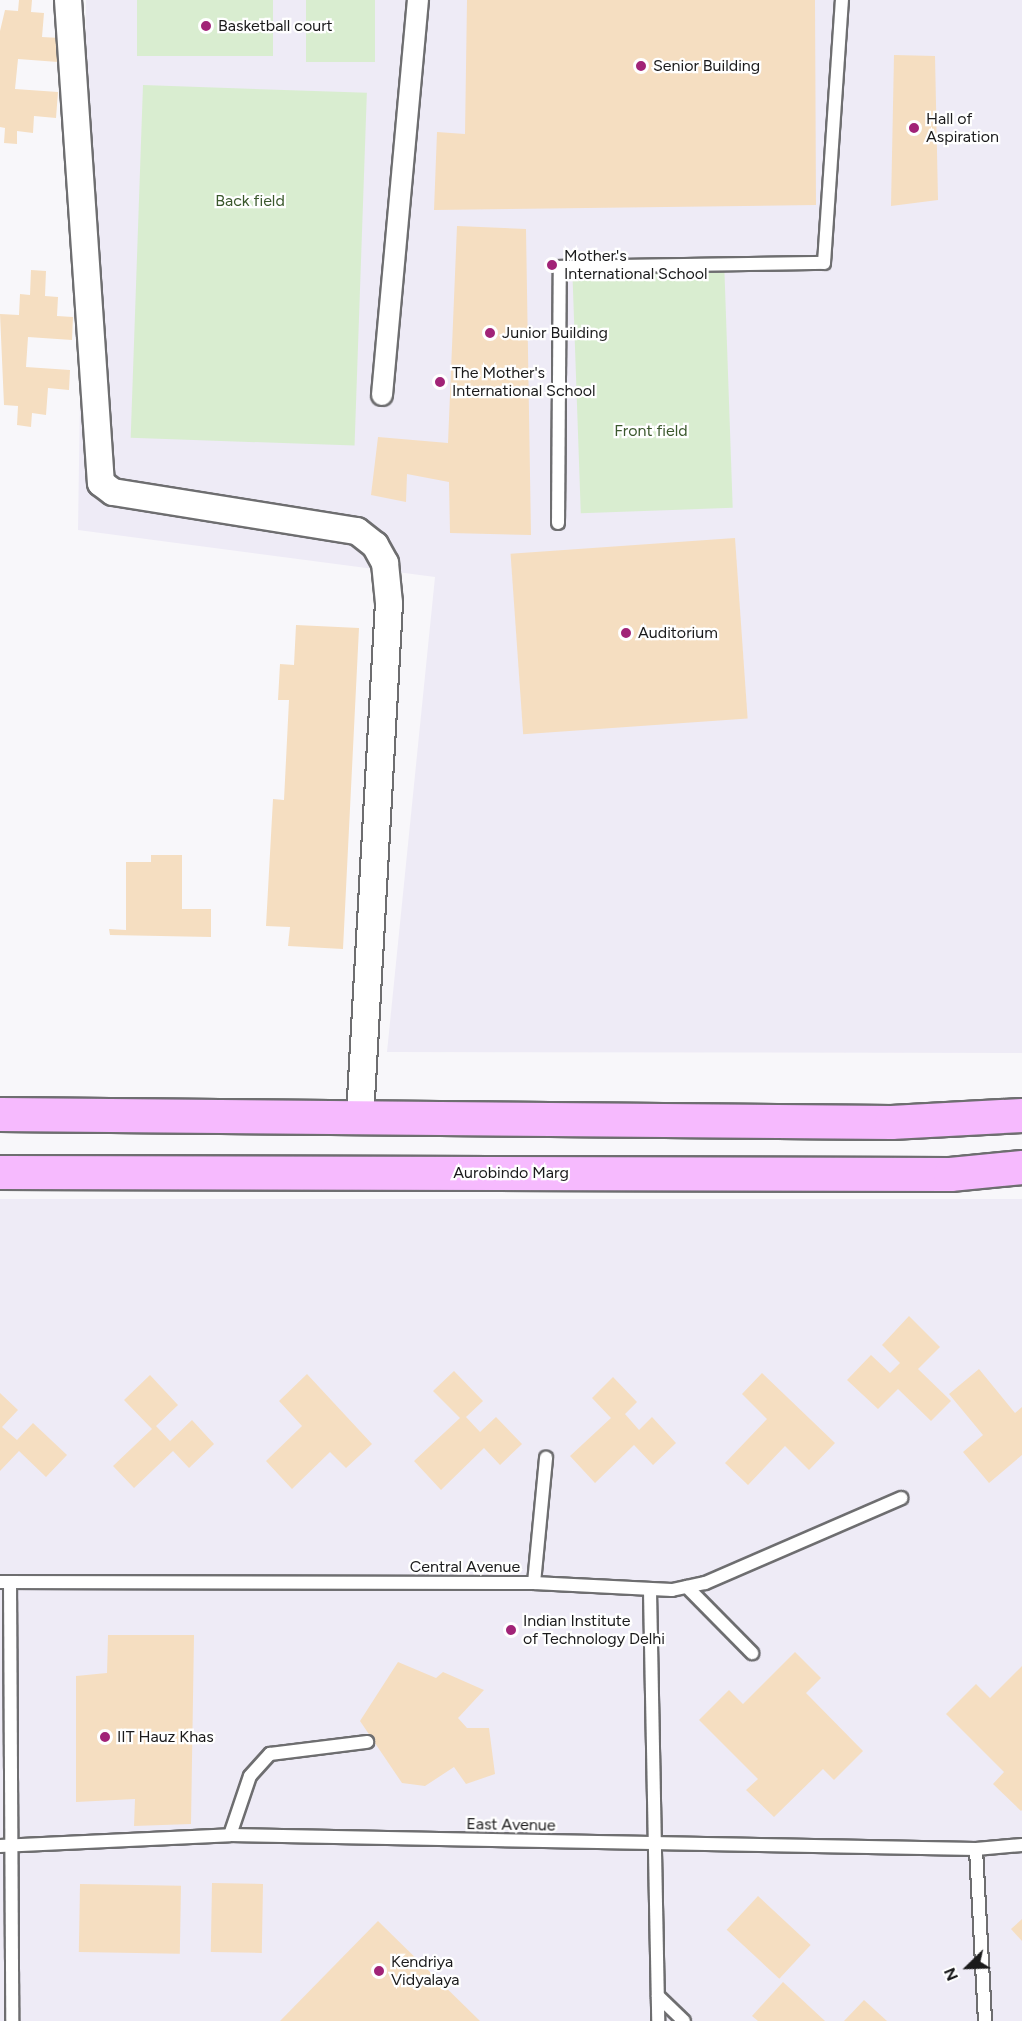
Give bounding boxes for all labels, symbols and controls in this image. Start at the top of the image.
place label: Basketball court [218,16,333,36]
marker: Basketball court [199,19,213,33]
place label: Senior Building [653,56,760,76]
marker: Senior Building [634,59,648,73]
place label: Hall of Aspiration [926,109,999,147]
marker: Hall of Aspiration [907,121,921,135]
park label: Back field [215,191,285,211]
place label: Mother's International School [564,246,708,284]
marker: Mother's International School [545,258,559,272]
place label: Junior Building [502,323,608,343]
marker: Junior Building [483,326,497,340]
place label: The Mother's International School [452,363,596,401]
marker: The Mother's International School [433,375,447,389]
park label: Front field [614,421,688,441]
place label: Auditorium [638,623,718,643]
marker: Auditorium [619,626,633,640]
street label: Aurobindo Marg [453,1163,569,1183]
street label: Central Avenue [410,1557,520,1577]
place label: Indian Institute of Technology Delhi [523,1611,665,1649]
marker: Indian Institute of Technology Delhi [504,1623,518,1637]
place label: IIT Hauz Khas [117,1727,214,1747]
marker: IIT Hauz Khas [98,1730,112,1744]
street label: East Avenue [466,1815,556,1835]
north arrow [938,1937,998,1997]
place label: Kendriya Vidyalaya [391,1952,460,1990]
marker: Kendriya Vidyalaya [372,1964,386,1978]
text: N [940,1965,962,1984]

